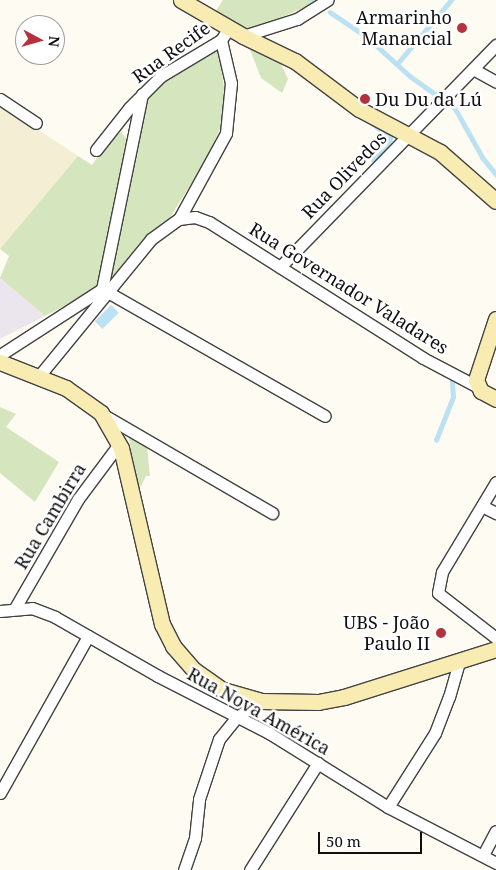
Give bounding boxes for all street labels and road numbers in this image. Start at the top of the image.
street label: Rua Recife [128,17,214,87]
street label: Rua Olivedos [297,127,391,223]
street label: Rua Governador Valadares [246,218,452,358]
street label: Rua Cambirra [10,459,90,573]
street label: Rua Nova América [184,663,334,759]

